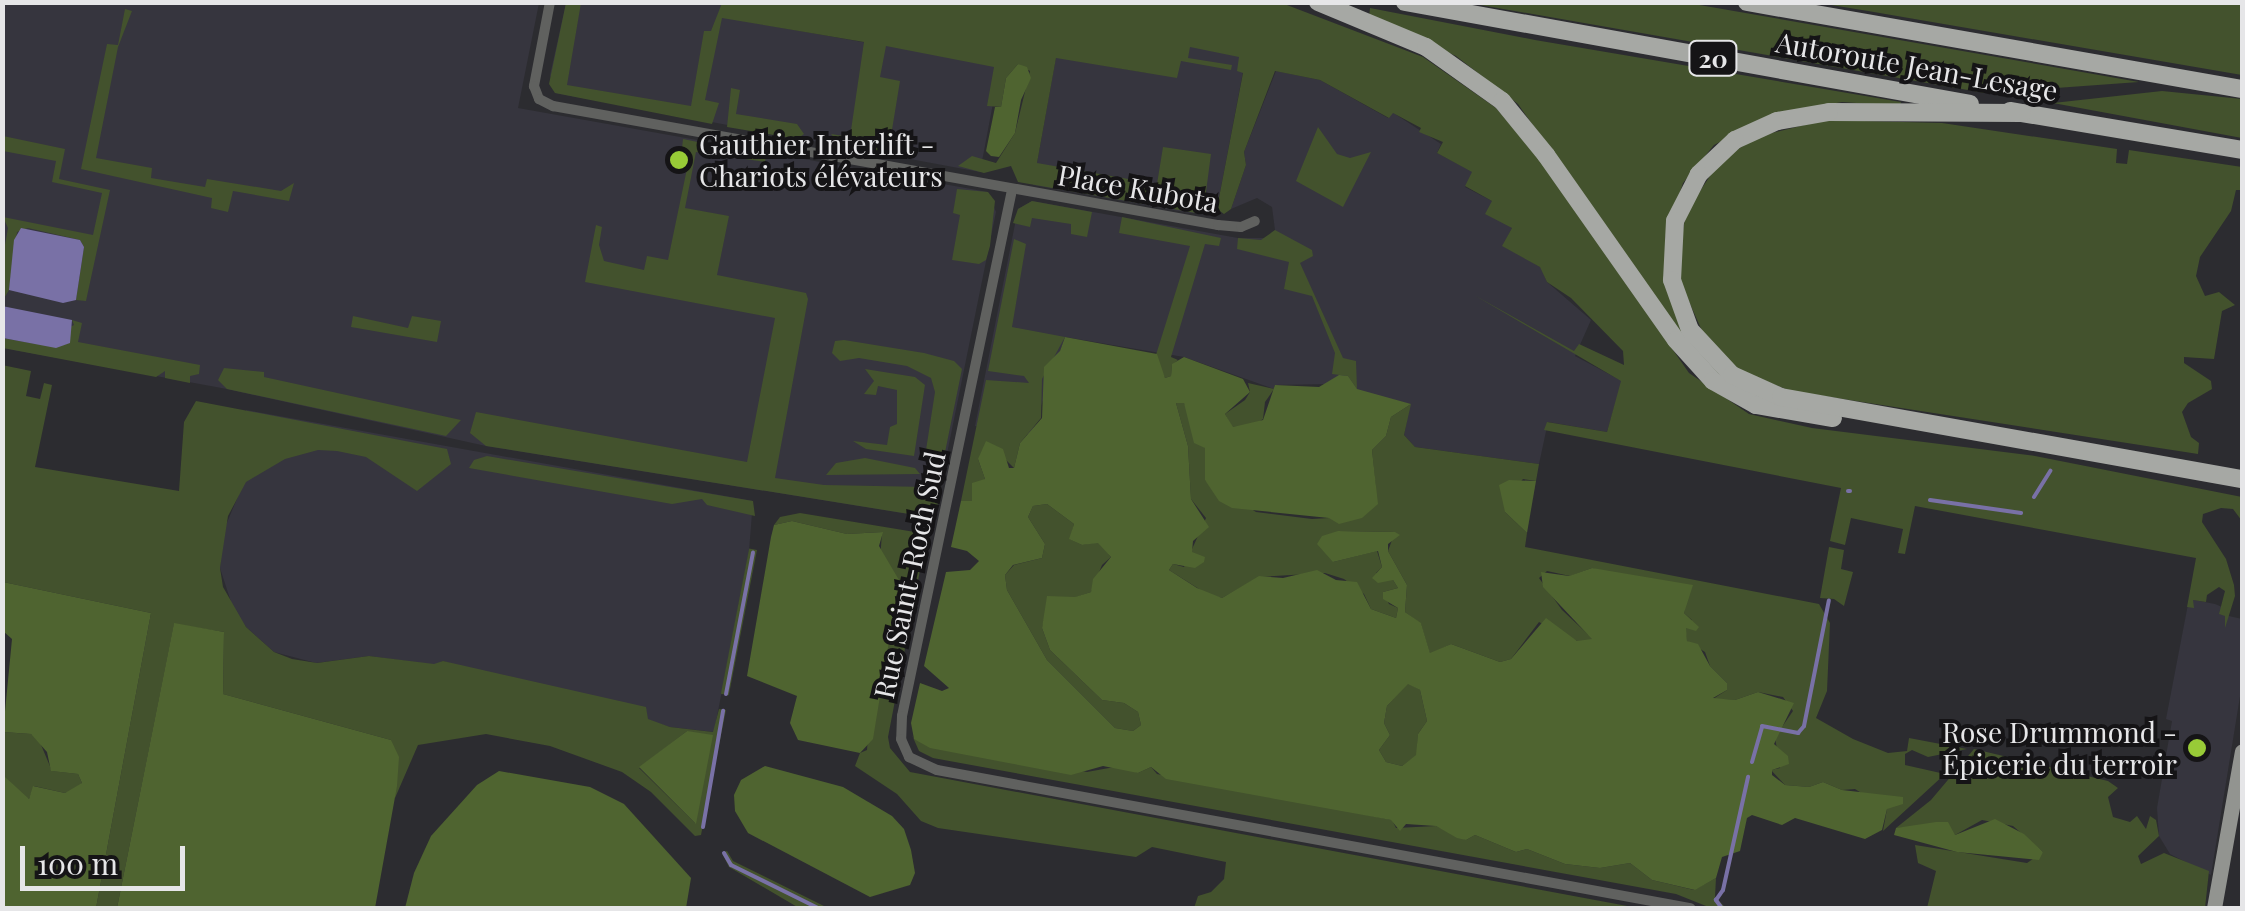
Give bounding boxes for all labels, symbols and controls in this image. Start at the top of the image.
street label: Autoroute Jean-Lesage [1773,25,2061,107]
road number: 20 [1688,38,1738,78]
place label: Gauthier Interlift - Chariots élévateurs [699,127,943,193]
marker: Gauthier Interlift - Chariots élévateurs [668,149,690,171]
street label: Place Kubota [1055,157,1221,219]
street label: Rue Saint-Roch Sud [866,448,952,702]
place label: Rose Drummond - Épicerie du terroir [1942,715,2177,781]
marker: Rose Drummond - Épicerie du terroir [2186,737,2208,759]
scale bar [25,826,190,888]
text: 100 m [37,843,118,883]

